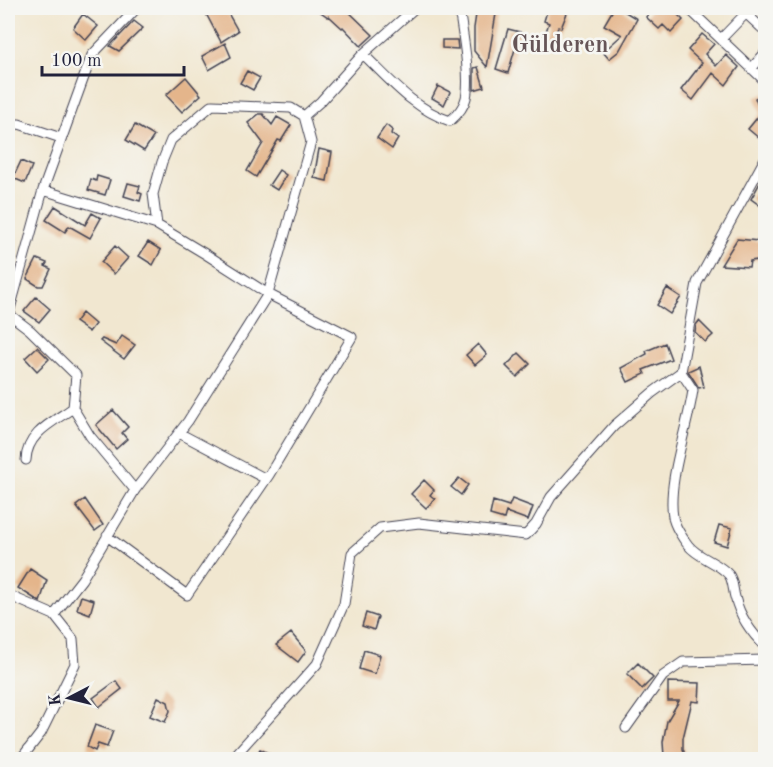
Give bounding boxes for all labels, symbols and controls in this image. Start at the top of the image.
district label: Gülderen [511,34,609,58]
scale bar [42,39,184,77]
text: 100 m [51,52,102,70]
north arrow [39,668,99,728]
text: K [47,692,65,707]

